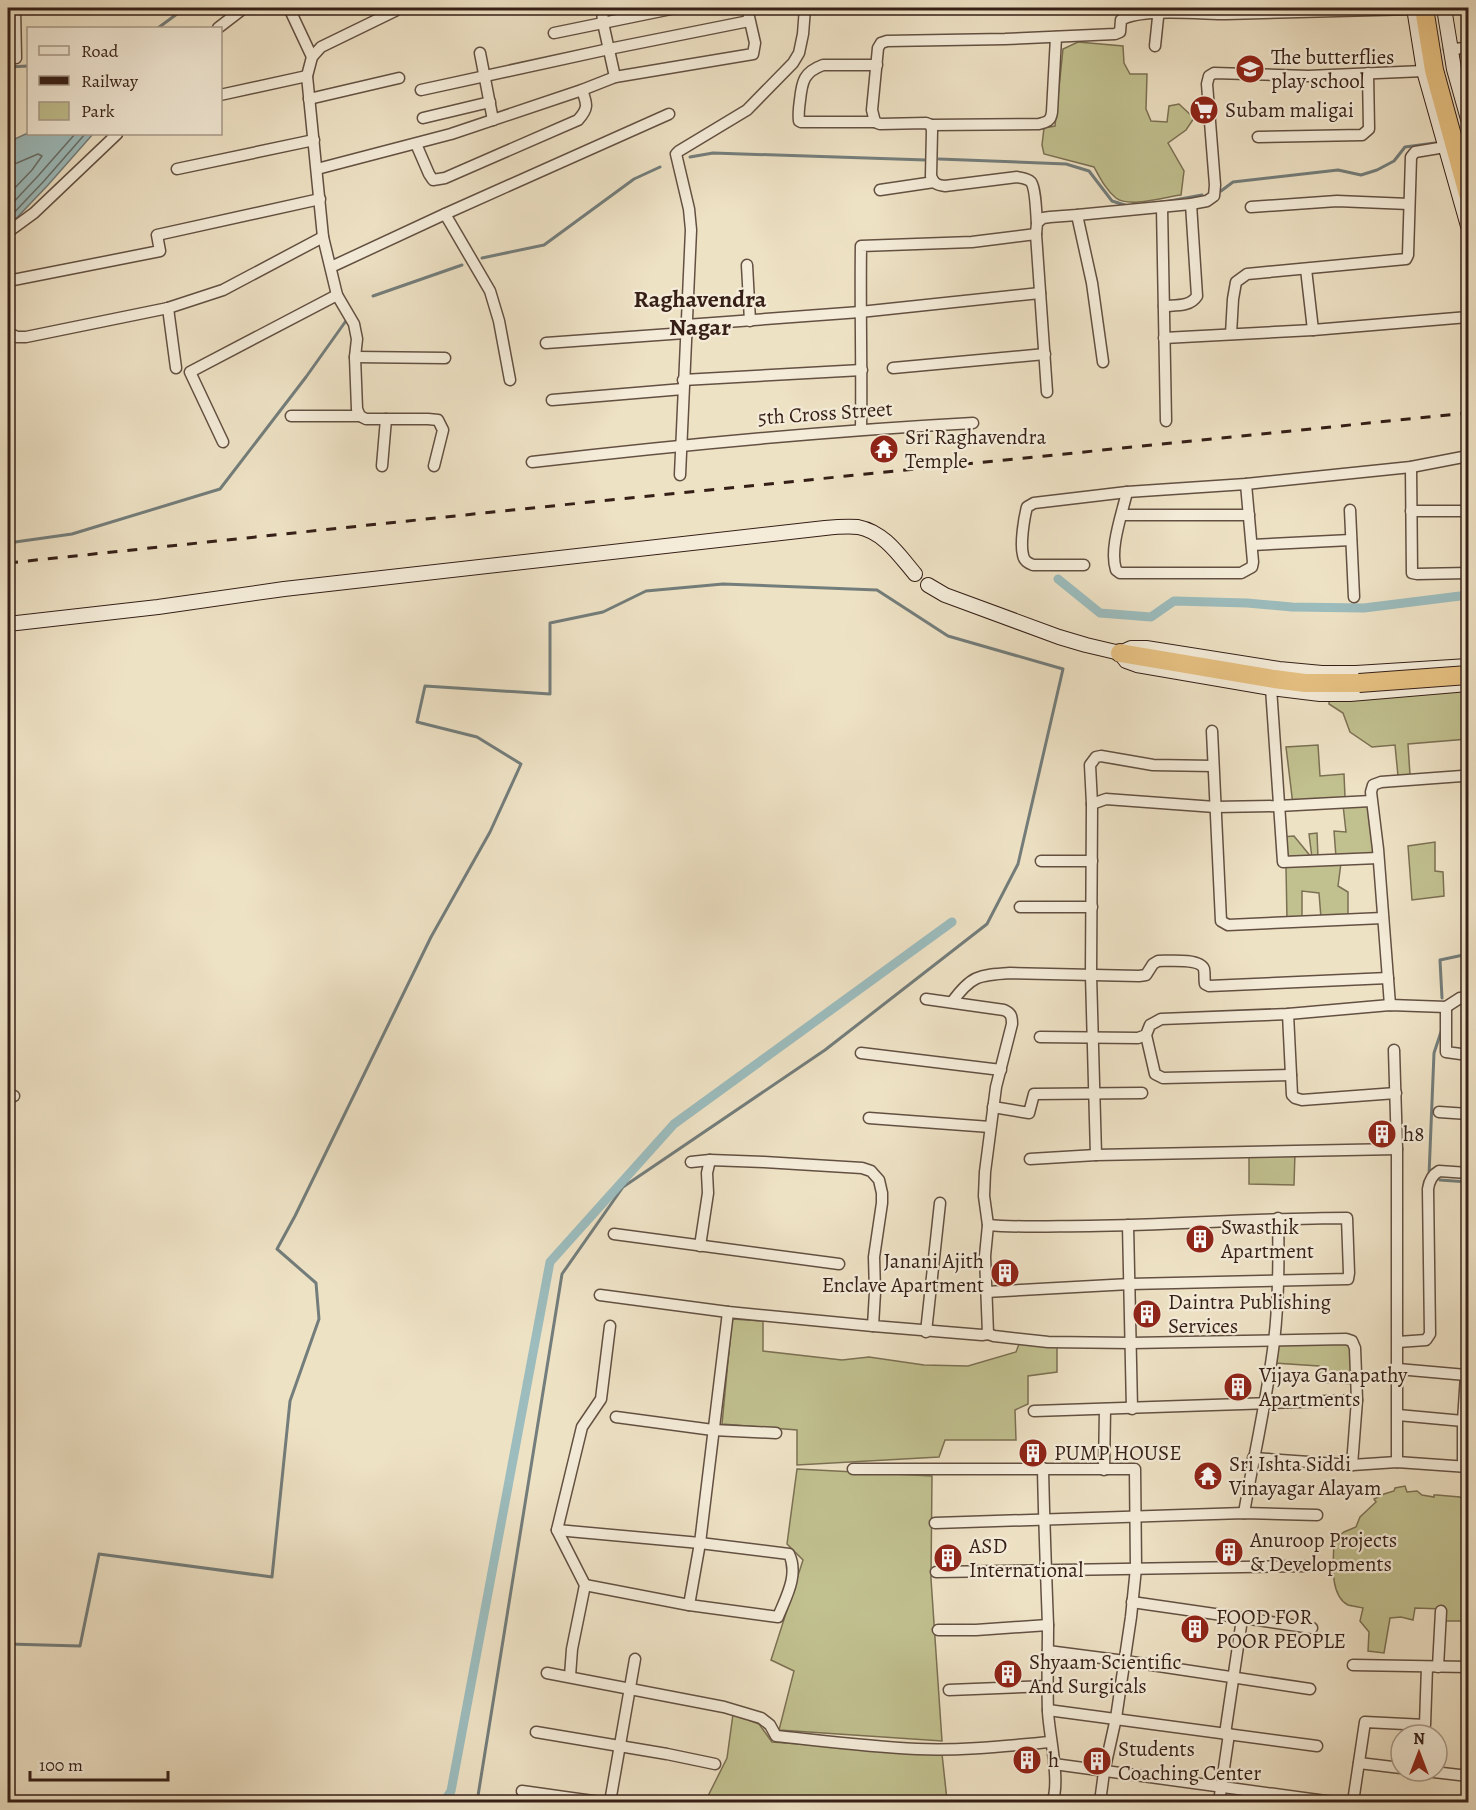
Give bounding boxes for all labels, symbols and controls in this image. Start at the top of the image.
legend [27,27,222,135]
text: Road [81,39,119,63]
place label: The butterflies play school [1271,43,1395,95]
school or university icon: The butterflies play school [1234,53,1266,85]
text: Railway [81,69,139,93]
supermarket icon: Subam maligai [1188,94,1220,126]
place label: Subam maligai [1225,96,1354,124]
text: Park [81,99,115,123]
district label: Raghavendra Nagar [634,283,767,343]
street label: 5th Cross Street [757,394,893,432]
place label: Sri Raghavendra Temple [905,423,1046,475]
temple icon: Sri Raghavendra Temple [868,433,900,465]
building icon: h8 [1366,1118,1398,1150]
place label: h8 [1403,1120,1424,1148]
place label: Swasthik Apartment [1220,1213,1314,1265]
building icon: Swasthik Apartment [1184,1223,1216,1255]
place label: Janani Ajith Enclave Apartment [822,1247,984,1299]
building icon: Janani Ajith Enclave Apartment [989,1257,1021,1289]
place label: Daintra Publishing Services [1168,1288,1331,1340]
building icon: Daintra Publishing Services [1131,1298,1163,1330]
place label: Vijaya Ganapathy Apartments [1258,1361,1408,1413]
building icon: Vijaya Ganapathy Apartments [1222,1371,1254,1403]
building icon: PUMP HOUSE [1017,1437,1049,1469]
place label: PUMP HOUSE [1054,1439,1182,1467]
place label: Sri Ishta Siddi Vinayagar Alayam [1228,1450,1381,1502]
temple icon: Sri Ishta Siddi Vinayagar Alayam [1192,1460,1224,1492]
place label: Anuroop Projects & Developments [1249,1526,1397,1578]
place label: ASD International [968,1532,1083,1584]
building icon: Anuroop Projects & Developments [1213,1536,1245,1568]
building icon: ASD International [932,1542,964,1574]
place label: FOOD FOR POOR PEOPLE [1216,1603,1346,1655]
building icon: FOOD FOR POOR PEOPLE [1179,1613,1211,1645]
place label: Shyaam Scientific And Surgicals [1028,1648,1182,1700]
building icon: Shyaam Scientific And Surgicals [992,1658,1024,1690]
north arrow [1389,1723,1449,1783]
text: N [1413,1728,1425,1750]
place label: Students Coaching Center [1118,1735,1261,1787]
scale bar [30,1744,168,1782]
building icon: h [1011,1744,1043,1776]
building icon: Students Coaching Center [1081,1745,1113,1777]
place label: h [1048,1746,1059,1774]
text: 100 m [39,1753,83,1777]

